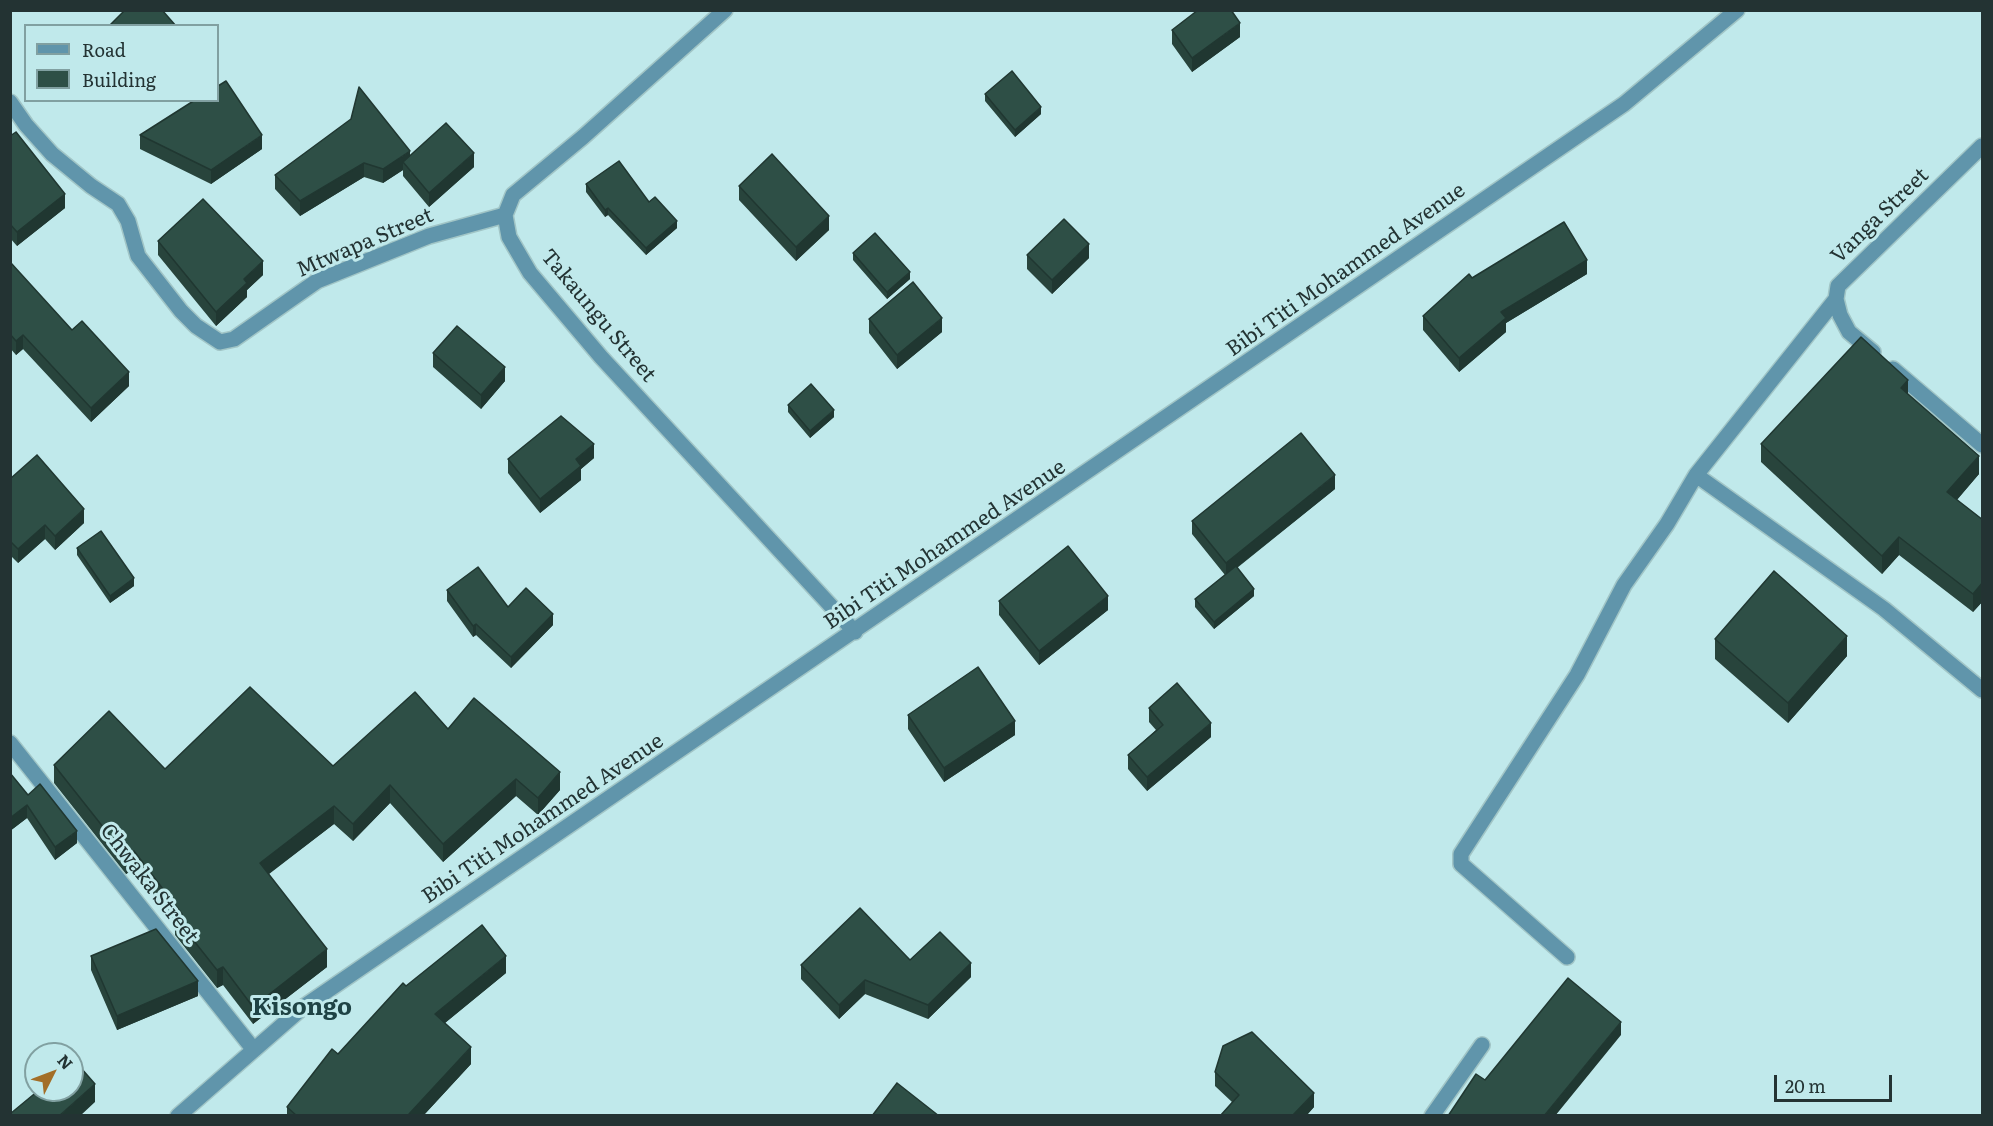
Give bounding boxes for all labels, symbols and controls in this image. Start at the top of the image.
legend [24,24,219,102]
text: Road [82,36,126,63]
text: Building [82,66,156,93]
street label: Vanga Street [1826,163,1934,269]
street label: Bibi Titi Mohammed Avenue [1222,178,1470,362]
street label: Mtwapa Street [293,203,437,283]
street label: Takaungu Street [535,245,661,387]
street label: Bibi Titi Mohammed Avenue [820,455,1070,635]
street label: Bibi Titi Mohammed Avenue [418,729,668,909]
street label: Chwaka Street [94,819,204,949]
district label: Kisongo [252,994,352,1022]
north arrow [24,1042,84,1102]
text: N [52,1048,79,1074]
scale bar [1777,1063,1896,1101]
text: 20 m [1785,1072,1826,1099]

